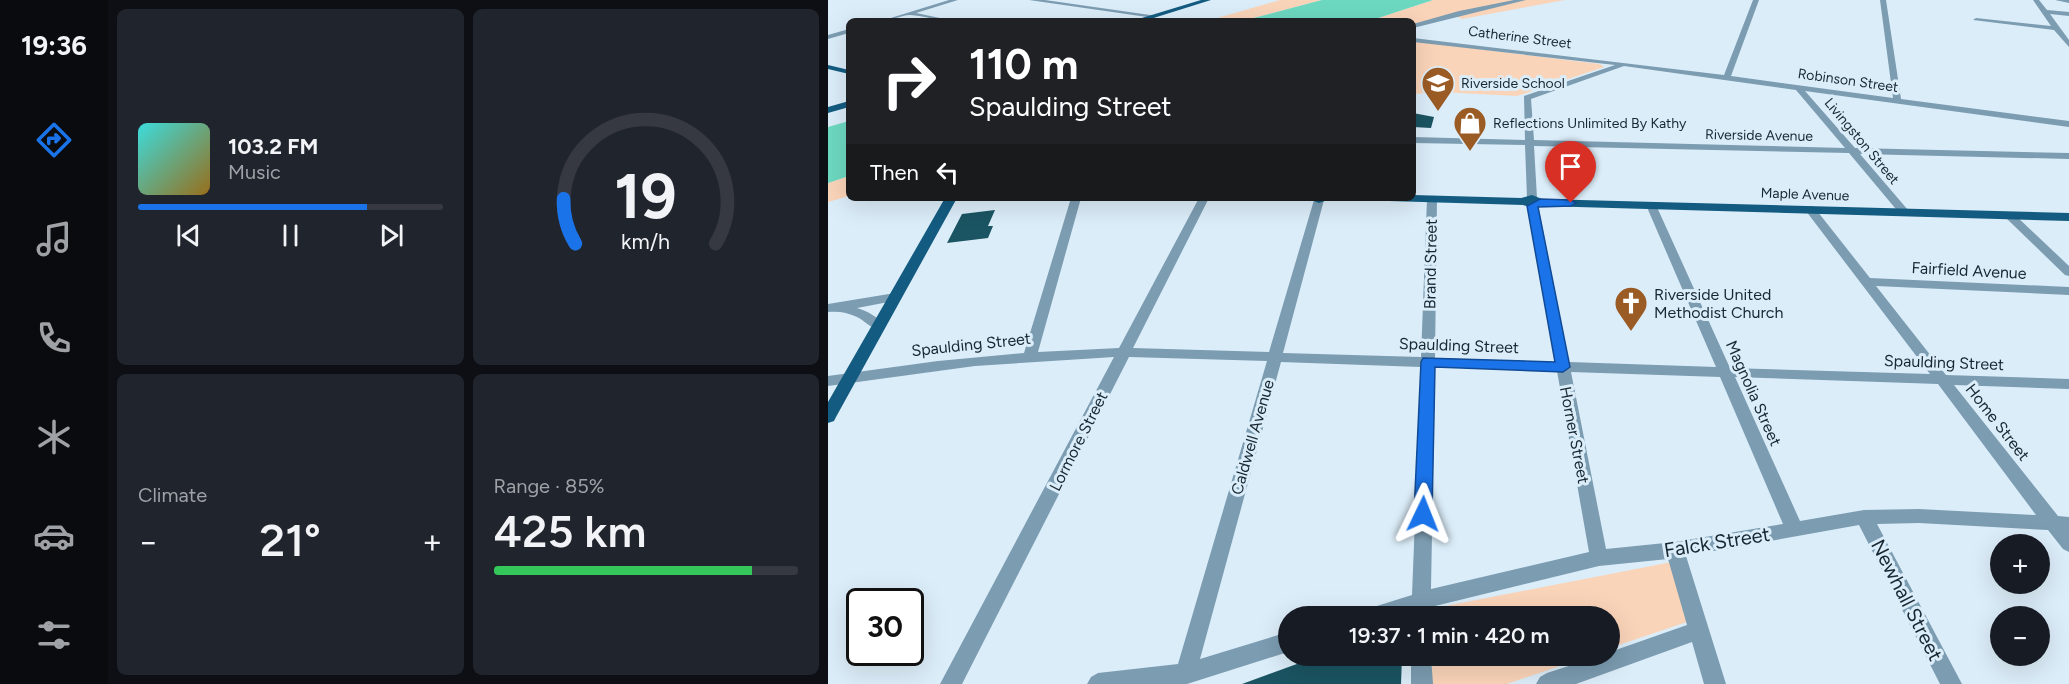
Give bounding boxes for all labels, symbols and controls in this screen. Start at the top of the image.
street label: Catherine Street [1467,23,1573,52]
text: 19:36 [21,29,87,62]
text: 110 m [969,39,1078,90]
icon: right [870,42,948,120]
school or university icon: Riverside School [1420,65,1456,112]
street label: Robinson Street [1797,65,1899,96]
place label: Riverside School [1461,75,1565,92]
text: Spaulding Street [969,90,1172,123]
street label: Livingston Street [1821,95,1903,188]
shop icon: Reflections Unlimited By Kathy [1452,105,1488,152]
place label: Reflections Unlimited By Kathy [1493,115,1687,132]
icon: directions [33,119,75,161]
street label: Riverside Avenue [1705,126,1813,145]
text: 103.2 FM [228,133,318,160]
pin [1545,141,1596,203]
icon: arrive [1554,150,1587,183]
icon: left [931,156,964,189]
text: 19 [614,159,677,234]
text: Then [870,159,919,186]
text: Music [228,160,281,184]
street label: Maple Avenue [1760,184,1850,205]
icon: music [33,218,75,260]
icon: previous [172,219,205,252]
icon: pause [274,219,307,252]
icon: next [375,219,408,252]
street label: Brand Street [1420,219,1441,309]
text: km/h [621,230,670,255]
street label: Fairfield Avenue [1911,258,2027,283]
church icon: Riverside United Methodist Church [1613,285,1649,332]
place label: Riverside United Methodist Church [1654,285,1784,322]
icon: phone [33,317,75,359]
street label: Spaulding Street [910,329,1032,360]
street label: Spaulding Street [1399,334,1519,357]
street label: Magnolia Street [1722,338,1785,449]
street label: Spaulding Street [1884,351,2004,374]
street label: Caldwell Avenue [1227,377,1278,497]
street label: Home Street [1962,380,2034,465]
street label: Horner Street [1556,385,1593,485]
street label: Lormore Street [1045,388,1112,494]
icon: climate [33,416,75,458]
text: Range · 85% [494,474,605,498]
position arrow [1391,482,1455,546]
text: Climate [138,483,207,507]
text: 425 km [494,504,646,558]
text: 21° [260,513,321,567]
icon: car [33,515,75,557]
text: − [138,522,159,561]
text: + [422,522,442,561]
street label: Falck Street [1662,522,1772,562]
map controls [1990,534,2050,666]
button: + [1990,534,2050,594]
street label: Newhall Street [1866,535,1948,665]
speed limit sign: 30 [846,588,924,666]
button: − [1990,606,2050,666]
icon: filters [33,614,75,656]
text: 19:37 · 1 min · 420 m [1348,622,1550,649]

